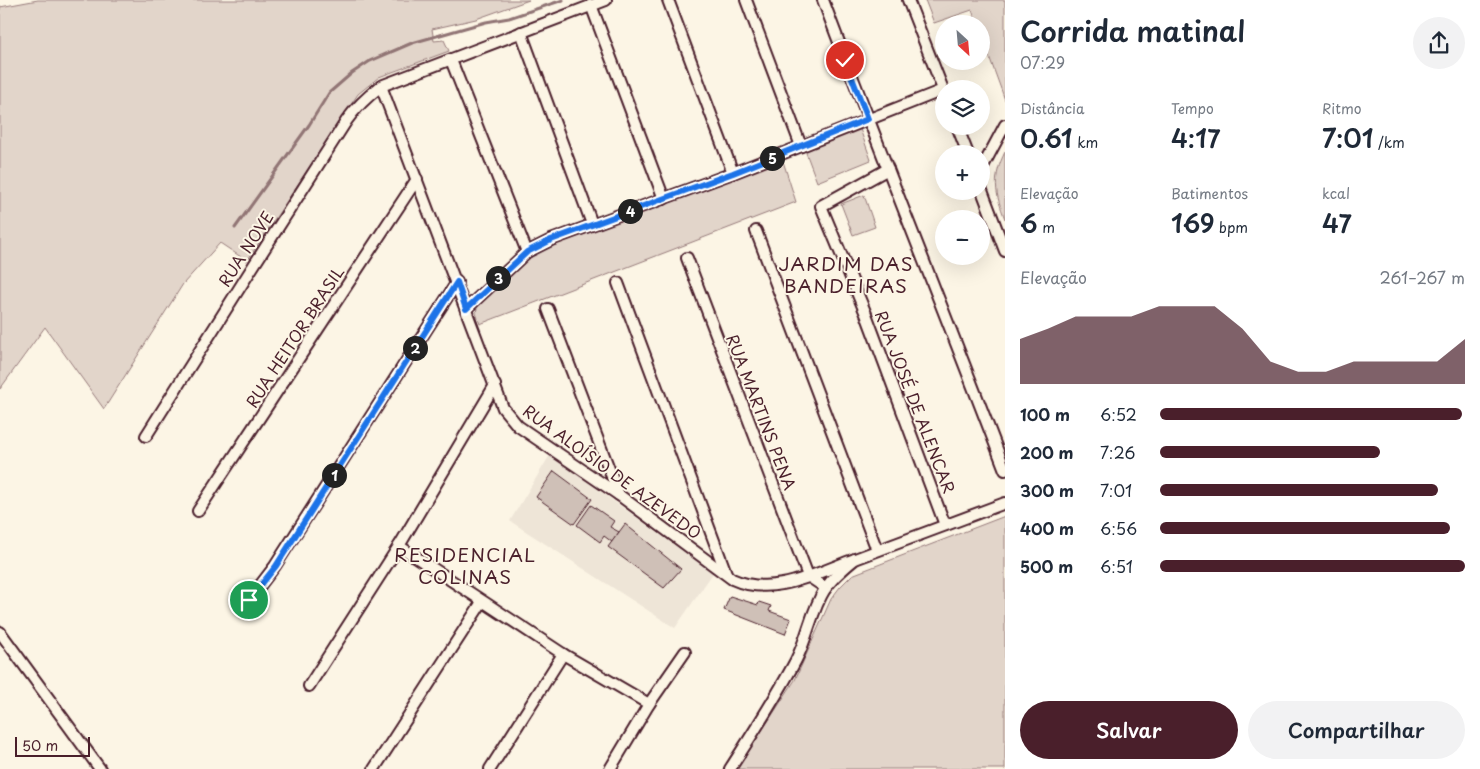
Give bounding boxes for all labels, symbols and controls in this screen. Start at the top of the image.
text: Corrida matinal [1020,9,1245,52]
north arrow [935,15,990,70]
map controls [935,15,990,265]
button: share [1413,17,1465,69]
pin [824,39,866,81]
icon: check [831,46,859,74]
text: 07:29 [1020,50,1065,74]
button: layers [935,80,990,135]
text: Distância [1020,98,1085,119]
text: Tempo [1171,98,1214,119]
text: Ritmo [1322,98,1361,119]
text: 0.61 [1020,119,1073,157]
text: 4:17 [1171,119,1220,157]
text: 7:01 [1322,119,1373,157]
text: km [1073,132,1098,153]
text: /km [1373,132,1405,153]
button: + [935,145,990,200]
pin: 5 [760,146,784,170]
text: 5 [768,148,777,169]
text: Elevação [1020,183,1079,204]
text: Batimentos [1171,183,1248,204]
text: kcal [1322,183,1350,204]
pin: 4 [618,198,642,224]
text: 4 [626,201,635,222]
text: 6 [1020,204,1038,242]
text: 169 [1171,204,1215,242]
text: 47 [1322,204,1352,242]
street label: RUA NOVE [212,206,279,291]
button: − [935,210,990,265]
text: m [1038,217,1055,238]
text: bpm [1215,217,1248,238]
district label: JARDIM DAS BANDEIRAS [778,249,914,299]
street label: RUA HEITOR BRASIL [239,261,349,412]
text: Elevação [1020,265,1087,289]
text: 261–267 m [1380,265,1465,289]
pin: 3 [486,266,510,290]
text: 3 [494,268,503,289]
street label: RUA JOSÉ DE ALENCAR [870,307,962,497]
street label: RUA MARTINS PENA [721,330,803,493]
pin: 2 [402,336,428,360]
text: 2 [411,338,420,359]
street label: RUA ALOÍSIO DE AZEVEDO [518,398,707,544]
text: 100 m [1020,402,1070,426]
text: 6:52 [1100,402,1137,426]
text: 200 m [1020,440,1074,464]
text: 7:26 [1100,440,1135,464]
pin: 1 [322,462,346,488]
text: 1 [331,465,338,486]
text: 300 m [1020,478,1074,502]
text: 7:01 [1100,478,1132,502]
text: 400 m [1020,516,1074,540]
text: 6:56 [1100,516,1137,540]
district label: RESIDENCIAL COLINAS [394,540,536,590]
text: 500 m [1020,554,1073,578]
text: 6:51 [1100,554,1133,578]
pin [228,579,270,621]
icon: arrive [235,586,263,614]
button: Salvar [1020,701,1238,759]
button: Compartilhar [1248,701,1465,759]
scale bar [15,734,90,757]
text: 50 m [22,735,58,756]

